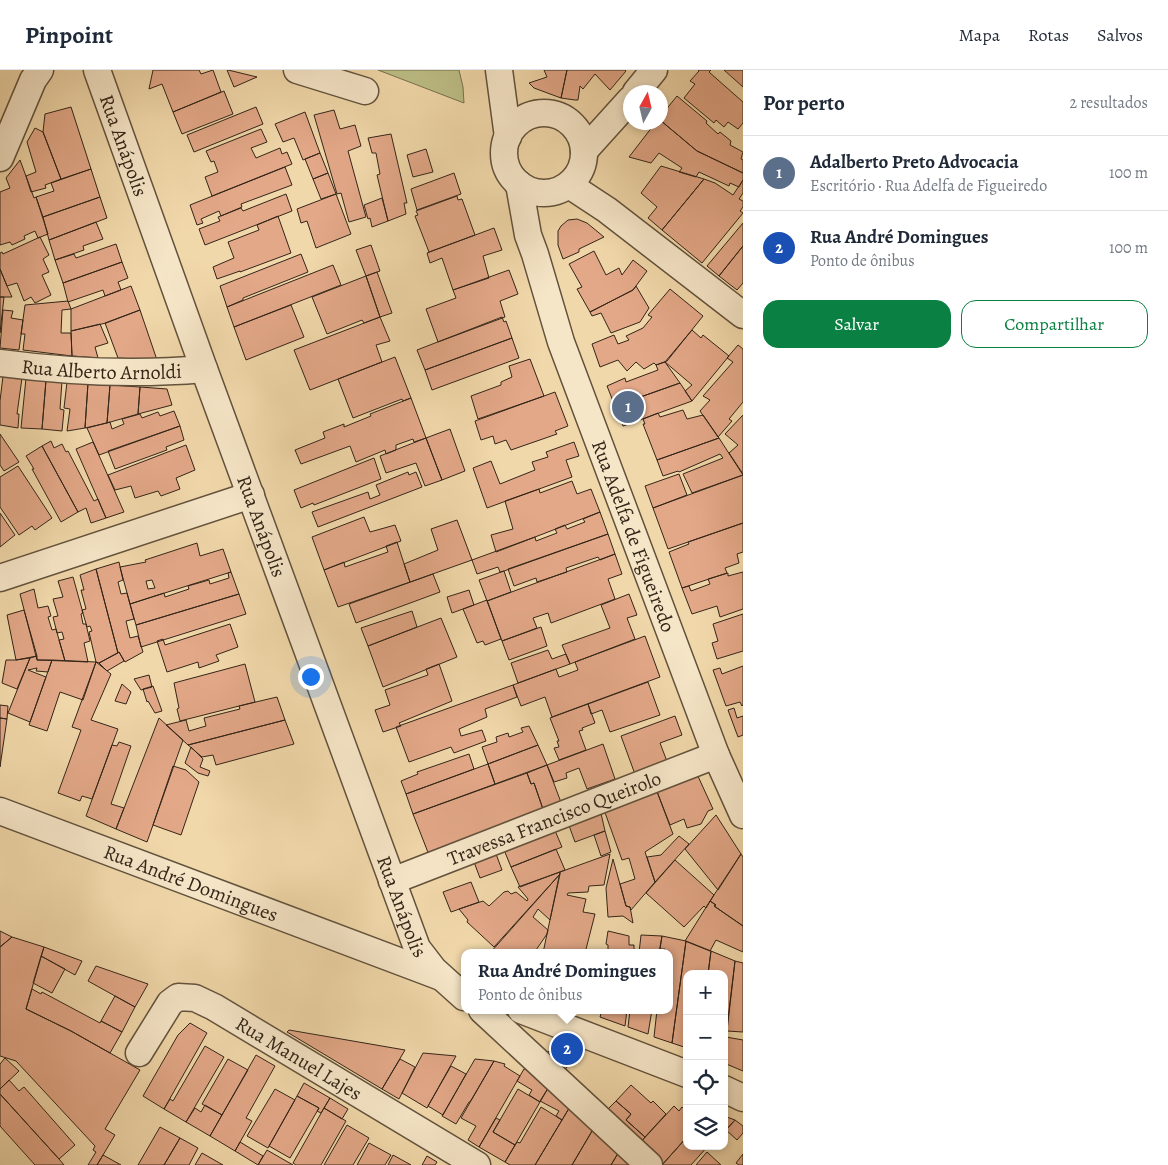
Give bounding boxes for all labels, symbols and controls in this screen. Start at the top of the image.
text: Pinpoint [25,19,113,51]
text: Mapa [959,23,1000,47]
text: Rotas [1028,23,1069,47]
text: Salvos [1097,23,1143,47]
north arrow [623,85,668,130]
text: Por perto [763,89,845,117]
street label: Rua Anápolis [93,91,155,200]
text: 2 resultados [1069,92,1148,114]
text: Adalberto Preto Advocacia [810,149,1019,175]
text: 1 [776,162,782,184]
text: 100 m [1109,162,1148,184]
text: Escritório · Rua Adelfa de Figueiredo [810,175,1047,197]
text: Rua André Domingues [810,224,988,250]
text: 2 [775,237,783,259]
text: 100 m [1109,237,1148,259]
text: Ponto de ônibus [810,250,915,272]
button: Salvar [763,300,951,348]
button: Compartilhar [961,300,1148,348]
street label: Rua Alberto Arnoldi [20,352,183,386]
pin: 1 [612,388,644,426]
street label: Rua Adelfa de Figueiredo [585,436,682,636]
street label: Rua Anápolis [231,472,293,581]
your location [298,664,324,690]
street label: Travessa Francisco Queirolo [443,764,665,872]
street label: Rua André Domingues [100,838,282,928]
street label: Rua Anápolis [371,852,433,963]
popup [461,949,673,1014]
text: Rua André Domingues [478,958,656,984]
map controls [683,970,728,1150]
button: + [683,970,728,1015]
text: Ponto de ônibus [478,984,582,1006]
street label: Rua Manuel Lajes [231,1010,367,1106]
button: − [683,1015,728,1060]
pin: 2 [551,1030,583,1068]
button: locate [683,1060,728,1105]
button: layers [683,1105,728,1150]

